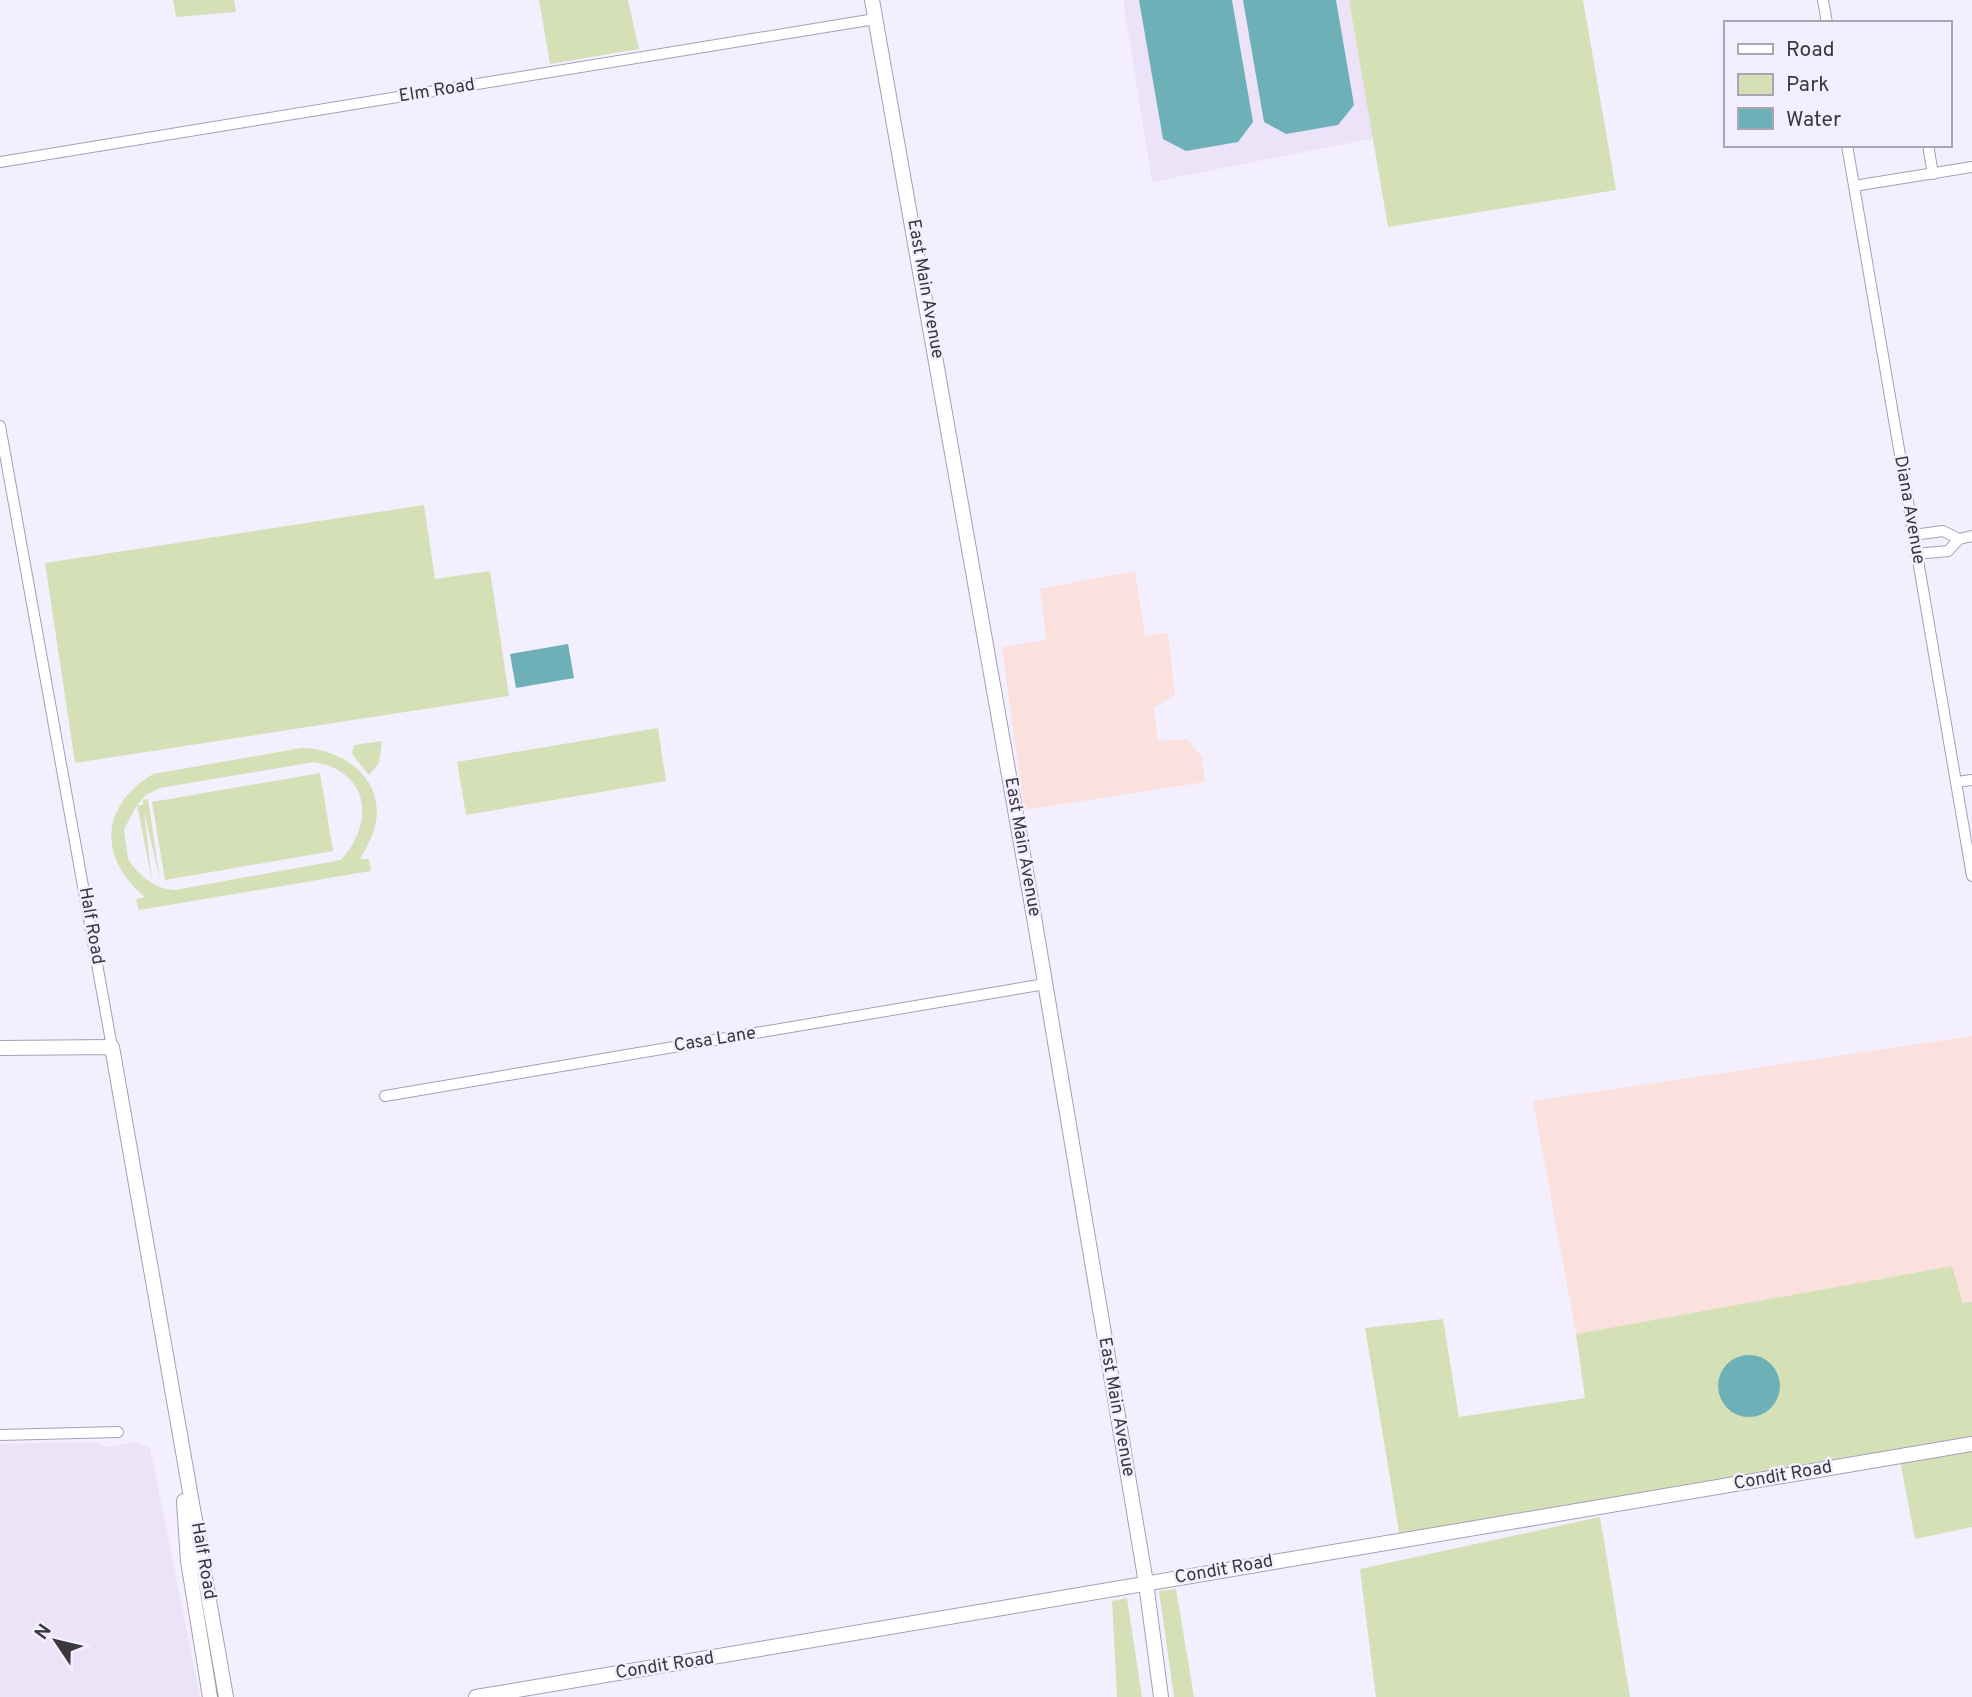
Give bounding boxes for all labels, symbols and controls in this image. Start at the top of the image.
legend [1724,21,1951,147]
text: Road [1786,37,1835,64]
text: Park [1786,72,1829,99]
street label: Elm Road [397,74,477,108]
text: Water [1786,107,1841,134]
street label: East Main Avenue [901,217,949,361]
street label: Diana Avenue [1888,454,1930,566]
street label: East Main Avenue [998,775,1046,919]
street label: Half Road [73,886,109,966]
street label: Casa Lane [672,1022,758,1058]
street label: East Main Avenue [1092,1335,1140,1479]
street label: Condit Road [1732,1456,1834,1496]
street label: Half Road [185,1521,221,1601]
street label: Condit Road [1173,1550,1275,1590]
north arrow [21,1606,91,1676]
text: N [30,1620,57,1645]
street label: Condit Road [614,1647,716,1685]

